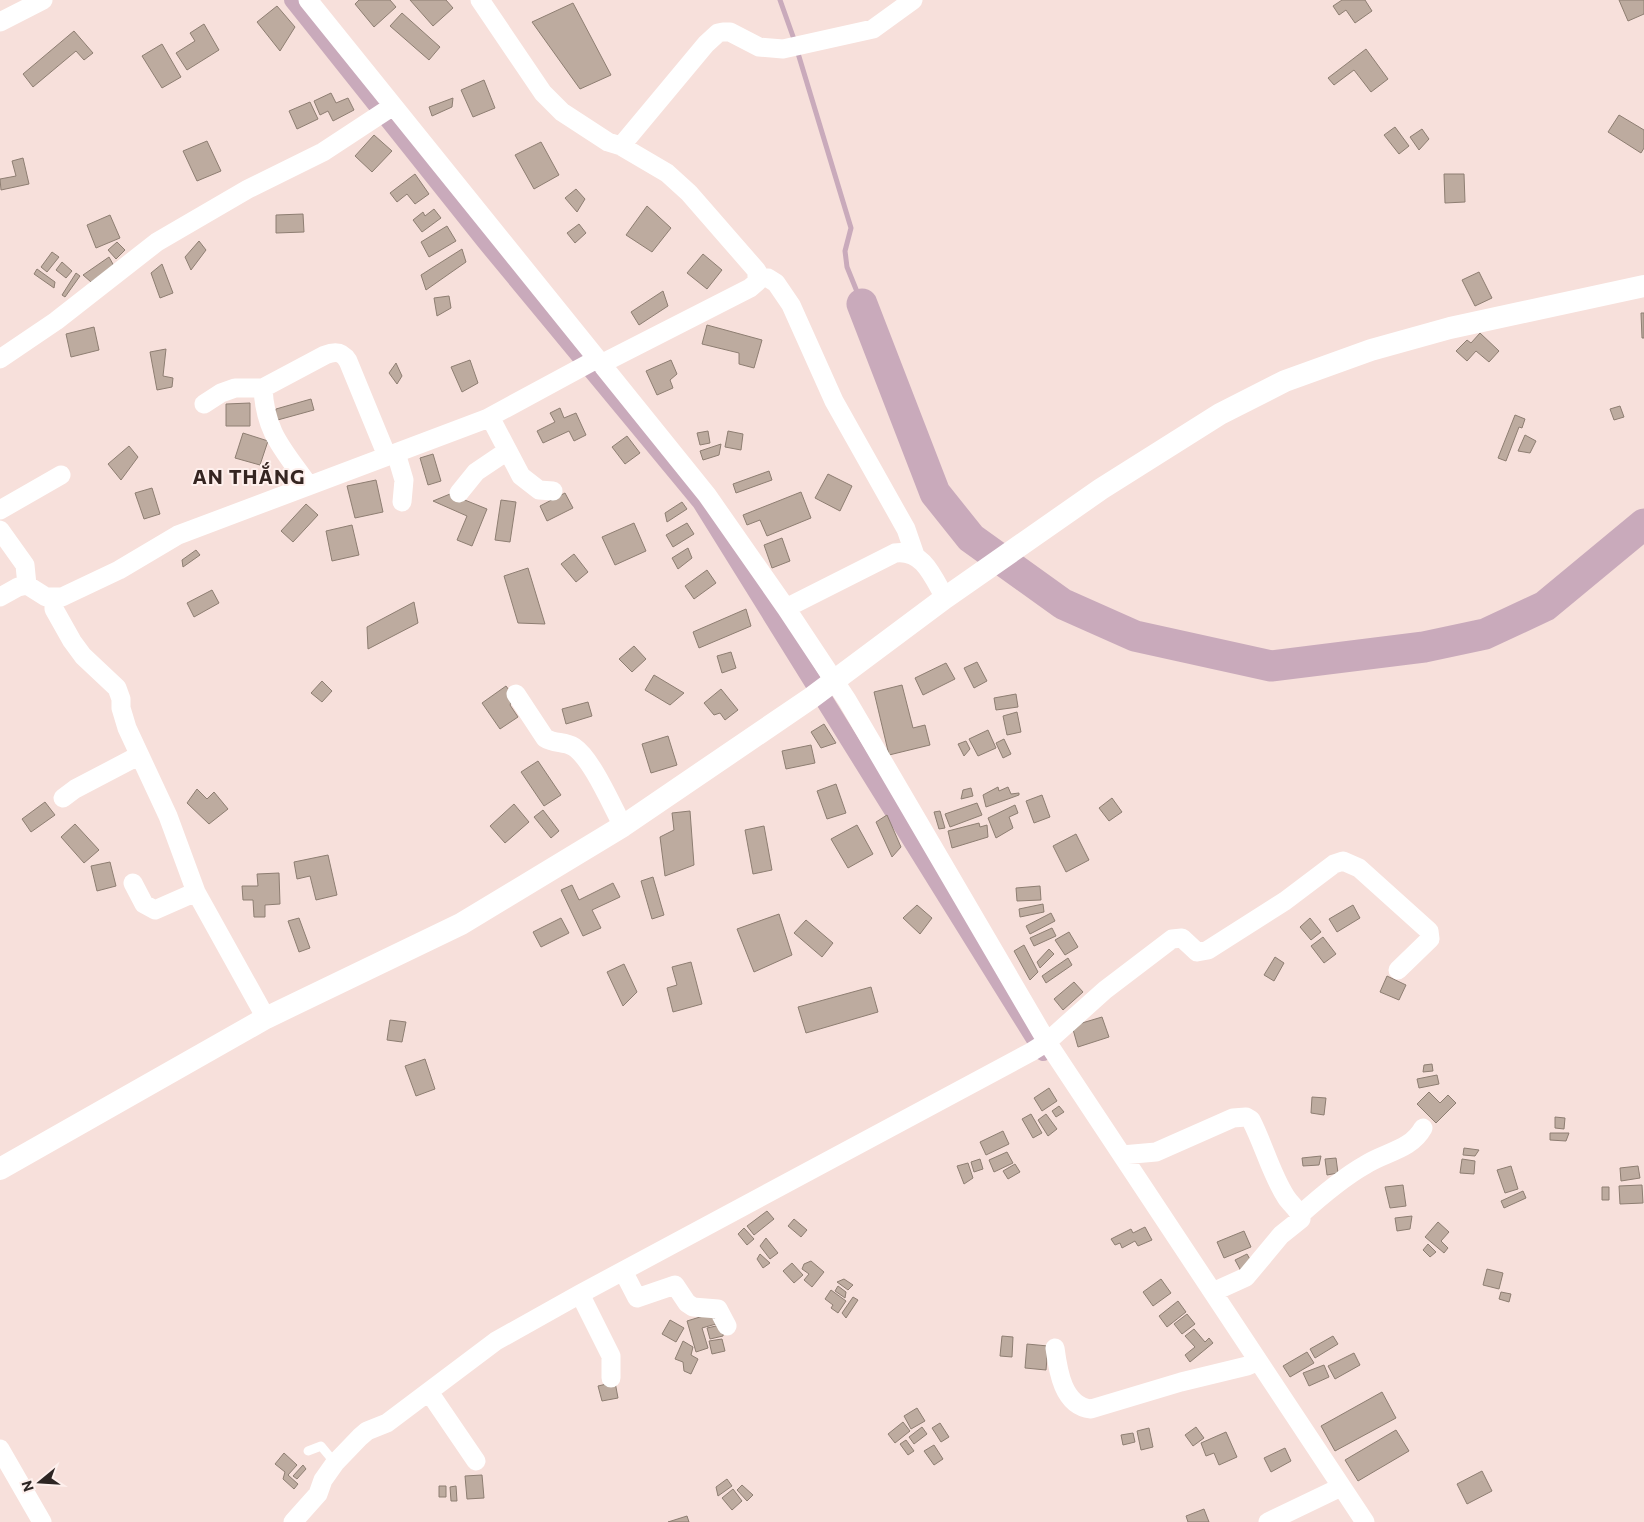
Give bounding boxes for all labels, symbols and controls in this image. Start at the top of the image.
district label: AN THẮNG [192,462,306,488]
north arrow [15,1457,65,1507]
text: N [17,1479,37,1494]

